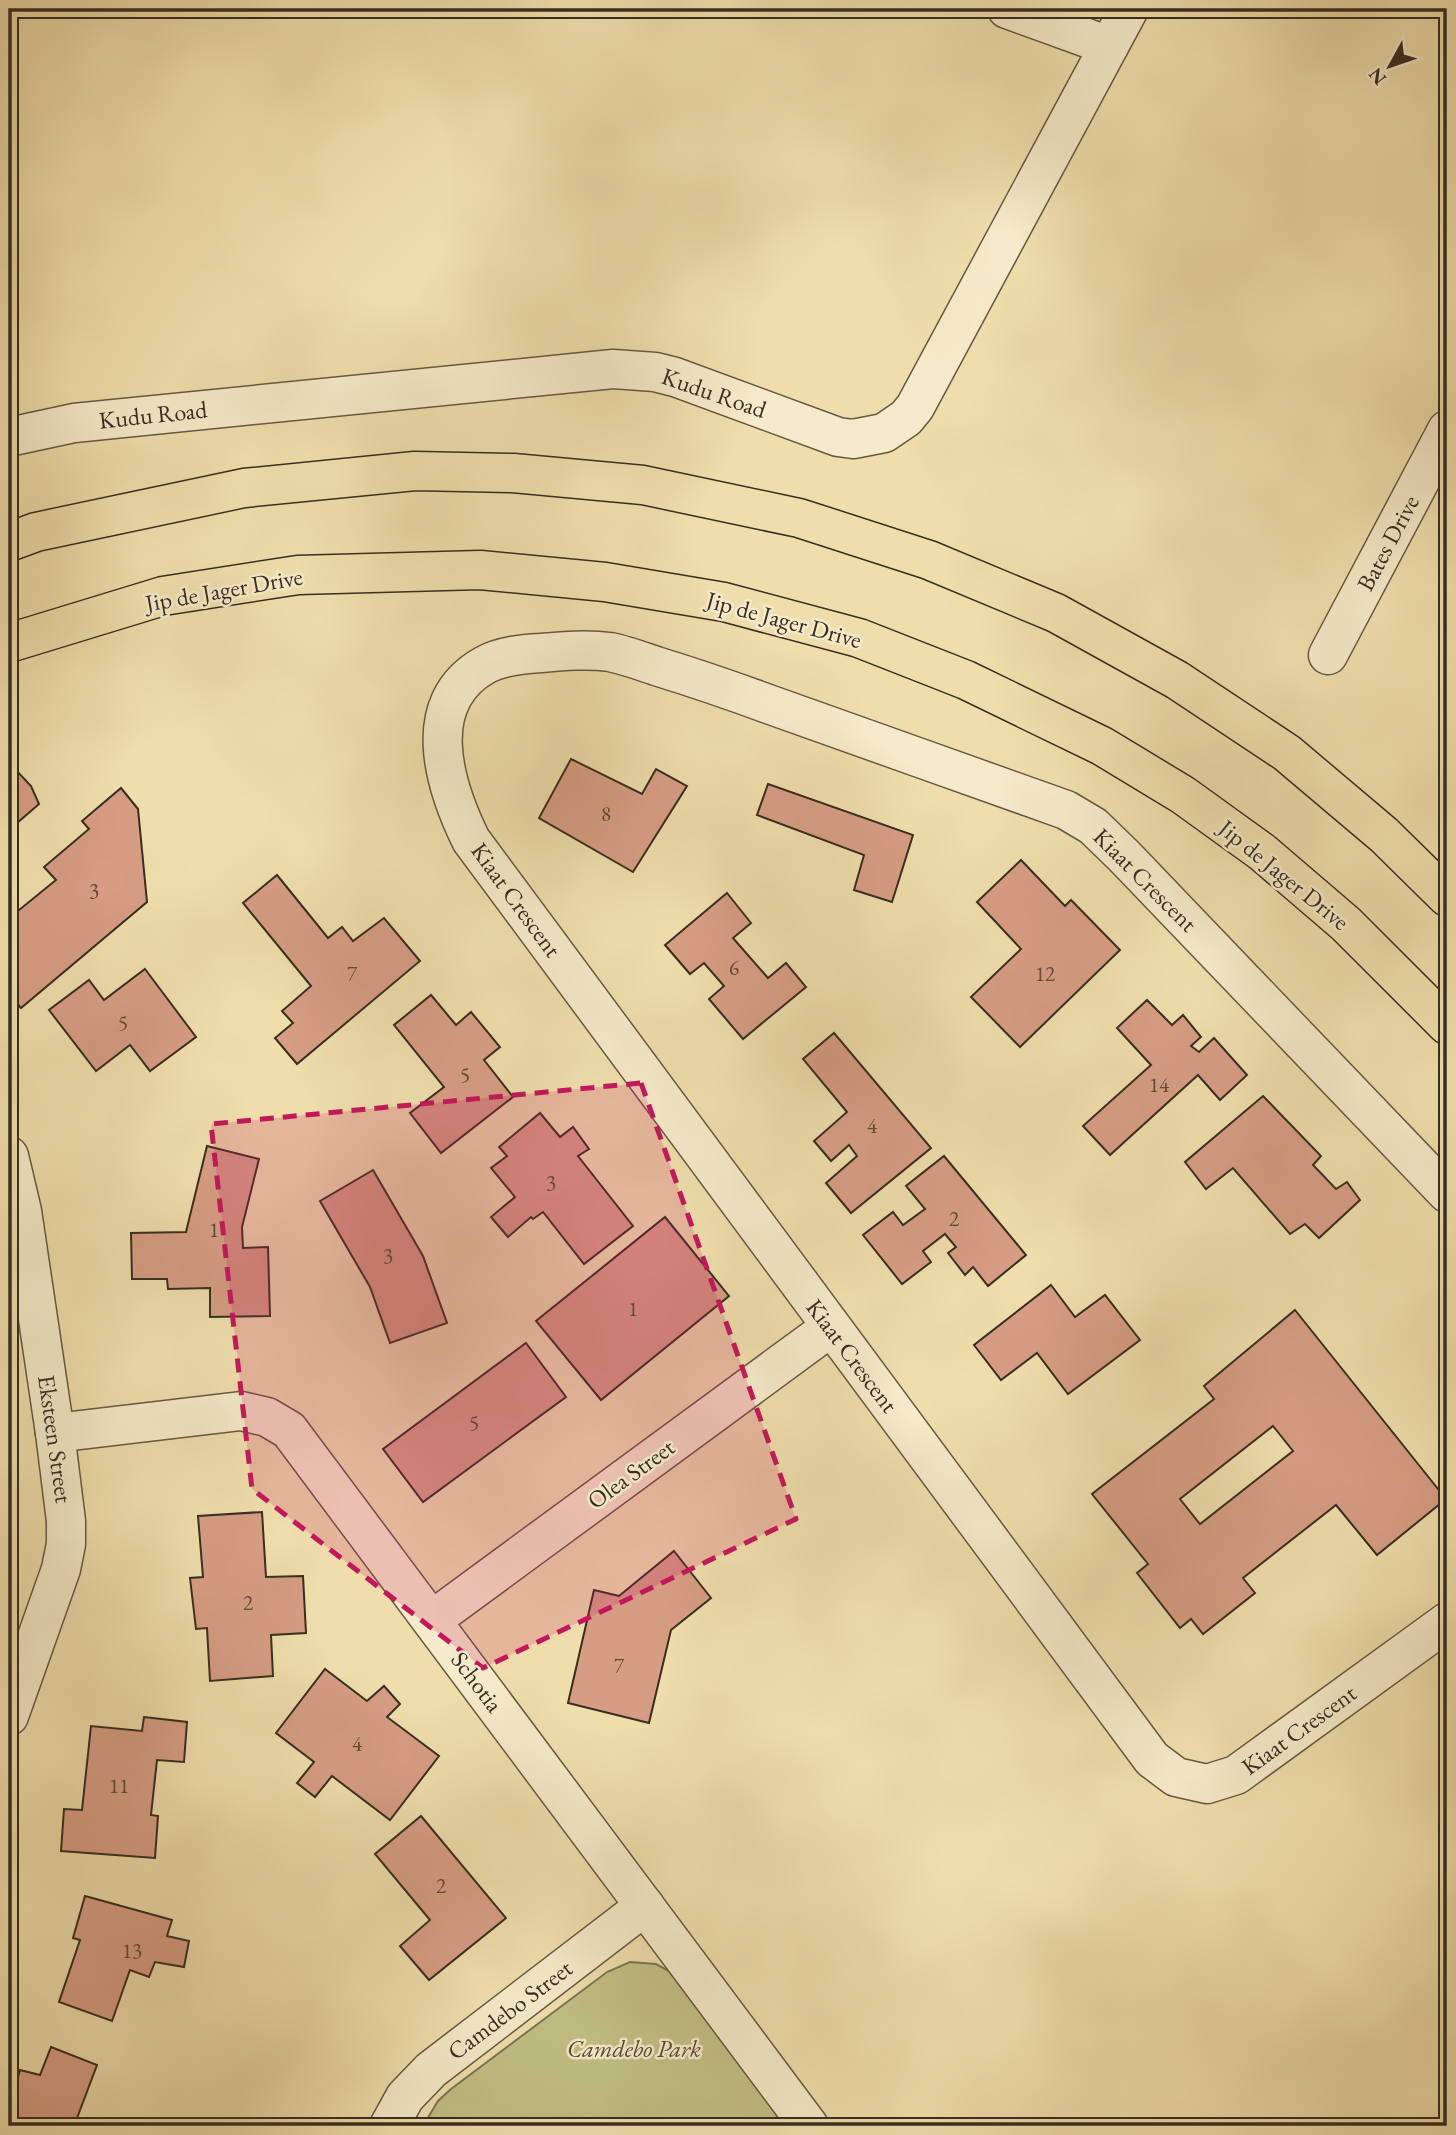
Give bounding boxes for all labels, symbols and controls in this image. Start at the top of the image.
north arrow [1354,32,1424,102]
text: N [1362,62,1392,91]
street label: Kudu Road [658,360,771,425]
street label: Kudu Road [97,393,210,436]
street label: Bates Drive [1349,489,1426,596]
street label: Jip de Jager Drive [141,560,305,619]
street label: Jip de Jager Drive [701,583,865,655]
house number: 8 [601,800,611,827]
street label: Jip de Jager Drive [1211,811,1356,937]
street label: Kiaat Crescent [1087,821,1204,939]
street label: Kiaat Crescent [464,836,569,964]
house number: 3 [89,877,99,904]
house number: 6 [729,954,739,981]
house number: 7 [347,960,358,987]
house number: 12 [1035,960,1055,987]
house number: 5 [118,1009,128,1036]
house number: 5 [460,1061,470,1088]
house number: 14 [1149,1071,1170,1098]
house number: 4 [867,1112,878,1139]
house number: 3 [546,1169,556,1196]
house number: 2 [949,1205,959,1232]
house number: 1 [209,1216,219,1243]
house number: 3 [383,1242,393,1269]
street label: Kiaat Crescent [799,1293,906,1419]
house number: 1 [628,1295,638,1322]
street label: Eksteen Street [31,1373,80,1505]
house number: 5 [469,1409,479,1436]
street label: Olea Street [581,1431,681,1516]
house number: 2 [243,1589,253,1616]
street label: Schotia [445,1645,511,1719]
house number: 7 [614,1652,625,1679]
street label: Kiaat Crescent [1235,1677,1363,1782]
house number: 4 [352,1730,363,1757]
house number: 11 [109,1772,129,1799]
house number: 2 [436,1872,446,1899]
house number: 13 [122,1937,142,1964]
street label: Camdebo Street [441,1952,579,2067]
park label: Camdebo Park [567,2033,701,2064]

